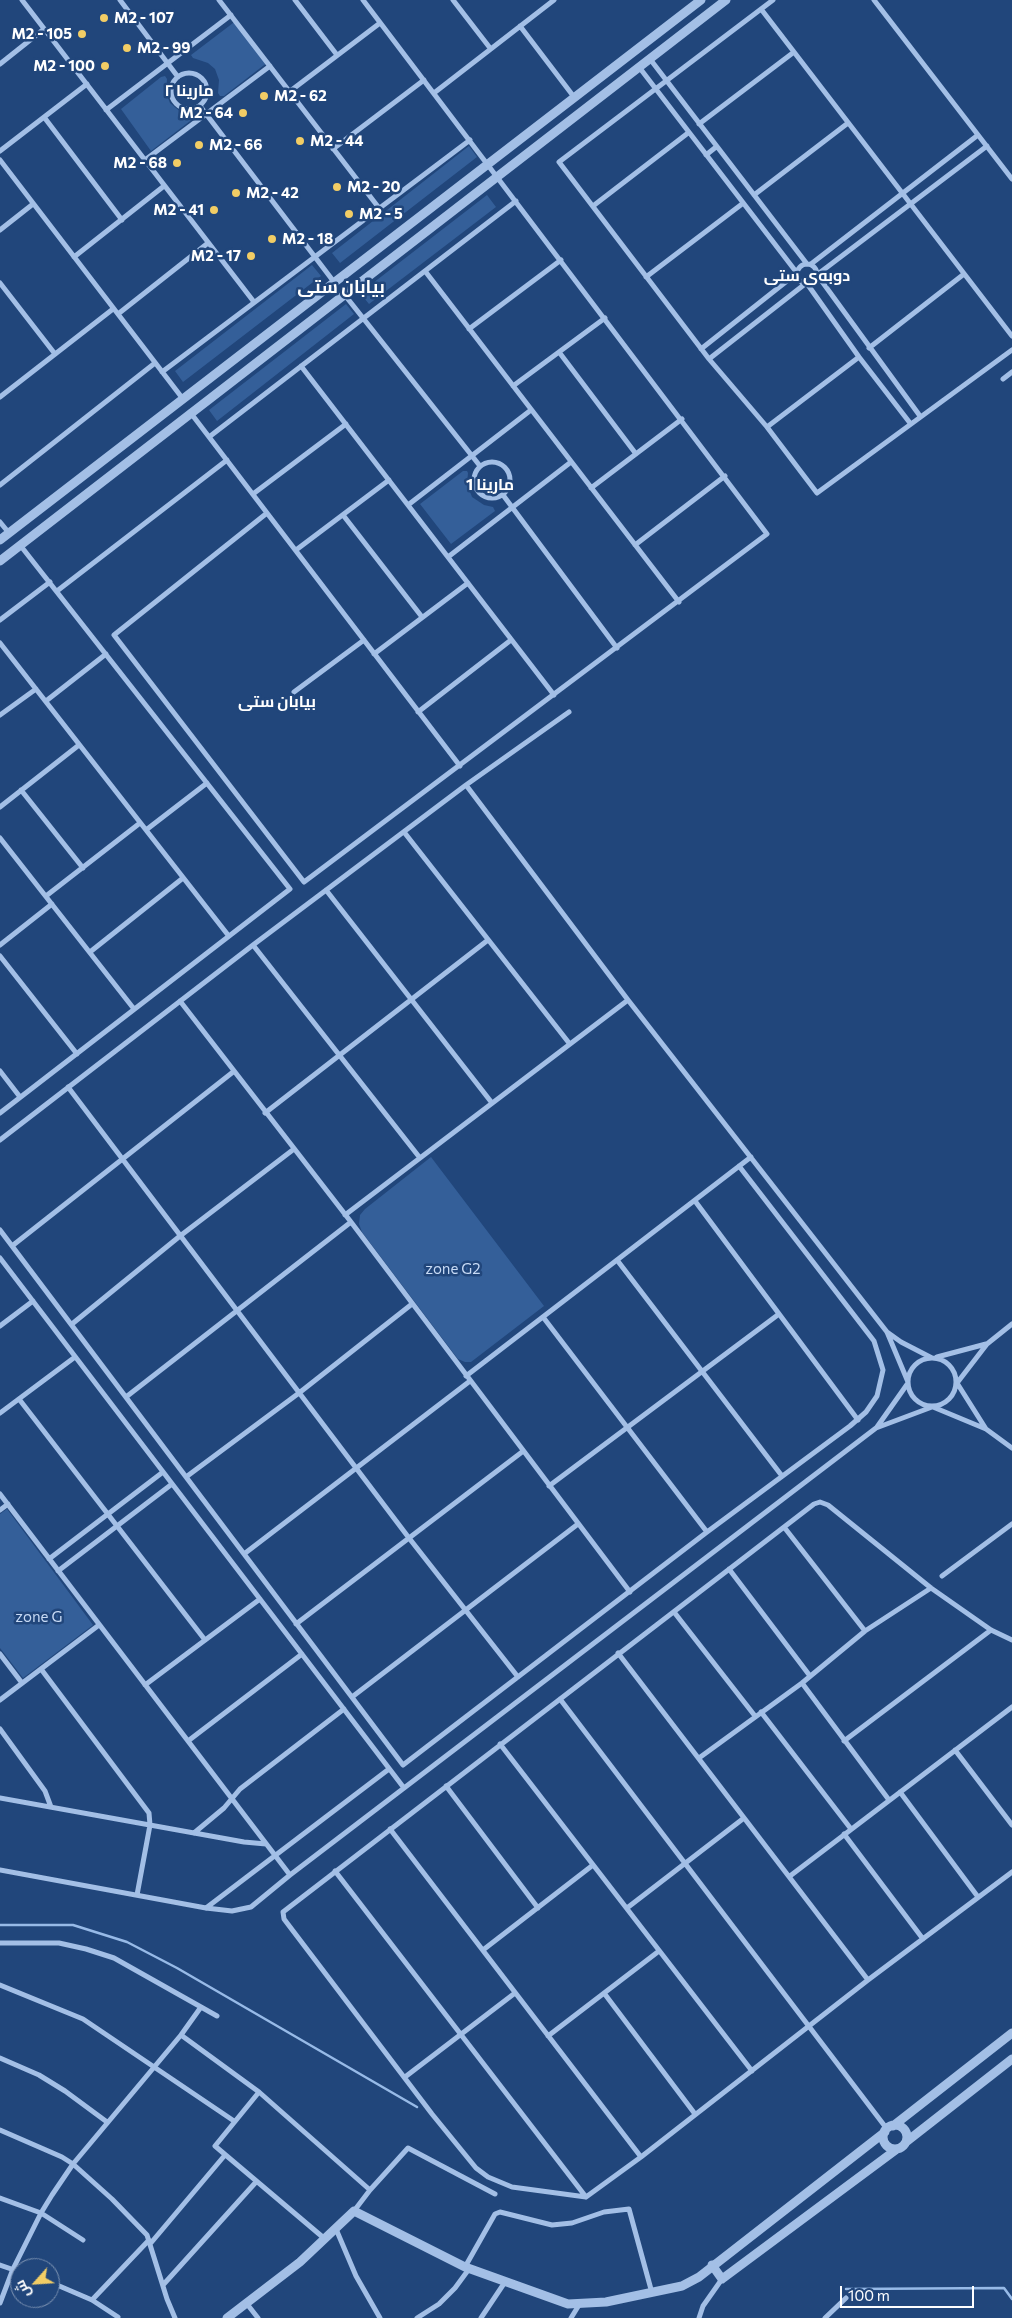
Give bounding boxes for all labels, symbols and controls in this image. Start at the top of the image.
place label: M2 - 107 [114,9,174,27]
marker: M2 - 107 [98,12,110,24]
place label: M2 - 105 [11,25,72,43]
marker: M2 - 105 [76,28,88,40]
place label: M2 - 99 [137,39,191,57]
marker: M2 - 99 [121,42,133,54]
place label: M2 - 100 [33,57,95,75]
marker: M2 - 100 [99,60,111,72]
district label: مارینا ٢ [164,81,214,101]
place label: M2 - 62 [274,87,327,105]
marker: M2 - 62 [258,90,270,102]
place label: M2 - 64 [179,104,233,122]
marker: M2 - 64 [237,107,249,119]
place label: M2 - 44 [310,132,364,150]
marker: M2 - 44 [294,135,306,147]
place label: M2 - 66 [209,136,263,154]
marker: M2 - 66 [193,139,205,151]
place label: M2 - 68 [113,154,167,172]
marker: M2 - 68 [171,157,183,169]
place label: M2 - 20 [347,178,401,196]
marker: M2 - 20 [331,181,343,193]
place label: M2 - 42 [246,184,299,202]
marker: M2 - 42 [230,187,242,199]
place label: M2 - 41 [153,201,204,219]
marker: M2 - 41 [208,204,220,216]
place label: M2 - 5 [359,205,403,223]
marker: M2 - 5 [343,208,355,220]
place label: M2 - 18 [282,230,333,248]
marker: M2 - 18 [266,233,278,245]
place label: M2 - 17 [191,247,241,265]
marker: M2 - 17 [245,250,257,262]
district label: دوبه‌ی ستی [764,266,850,286]
district label: بیابان ستی [297,276,385,298]
district label: مارینا 1 [466,475,514,495]
district label: بیابان ستی [238,692,316,712]
park label: zone G2 [425,1260,481,1278]
park label: zone G [16,1608,62,1626]
north arrow [10,2258,60,2308]
scale bar [842,2276,976,2308]
text: ش [10,2278,34,2301]
text: 100 m [848,2286,890,2304]

